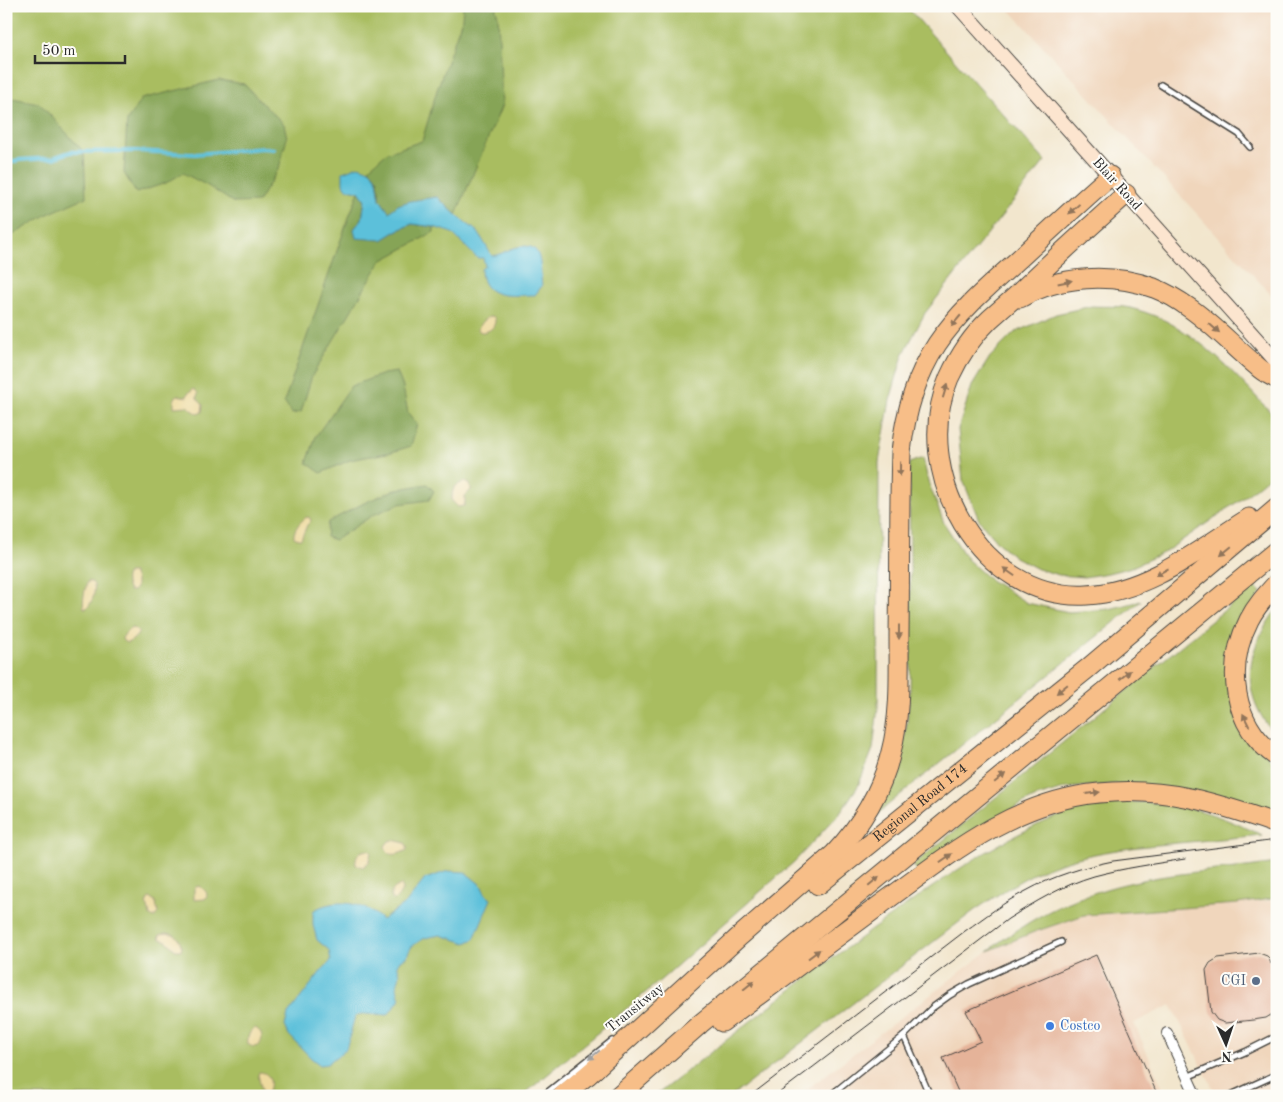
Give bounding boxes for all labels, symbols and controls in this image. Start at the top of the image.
scale bar [35,32,125,64]
text: 50 m [42,44,76,59]
street label: Blair Road [1090,155,1144,213]
one-way arrow [1068,203,1080,215]
one-way arrow [1057,278,1072,286]
one-way arrow [950,314,961,327]
one-way arrow [1207,322,1220,333]
one-way arrow [942,383,950,398]
one-way arrow [896,462,904,478]
one-way arrow [1220,545,1233,556]
one-way arrow [1002,567,1015,577]
one-way arrow [1155,568,1169,576]
one-way arrow [895,624,903,640]
one-way arrow [1118,669,1131,680]
one-way arrow [1055,684,1068,695]
one-way arrow [1242,713,1250,727]
street label: Regional Road 174 [870,761,970,845]
one-way arrow [993,772,1005,784]
one-way arrow [1085,789,1101,797]
one-way arrow [939,853,953,863]
one-way arrow [867,876,880,887]
one-way arrow [807,948,820,959]
place label: CGI [1221,974,1246,988]
marker: CGI [1250,975,1262,987]
one-way arrow [742,979,755,990]
street label: Transitway [604,980,667,1035]
place label: Costco [1060,1019,1100,1033]
marker: Costco [1044,1020,1056,1032]
north arrow [1200,1020,1250,1070]
text: N [1221,1049,1232,1063]
one-way arrow [588,1050,601,1061]

